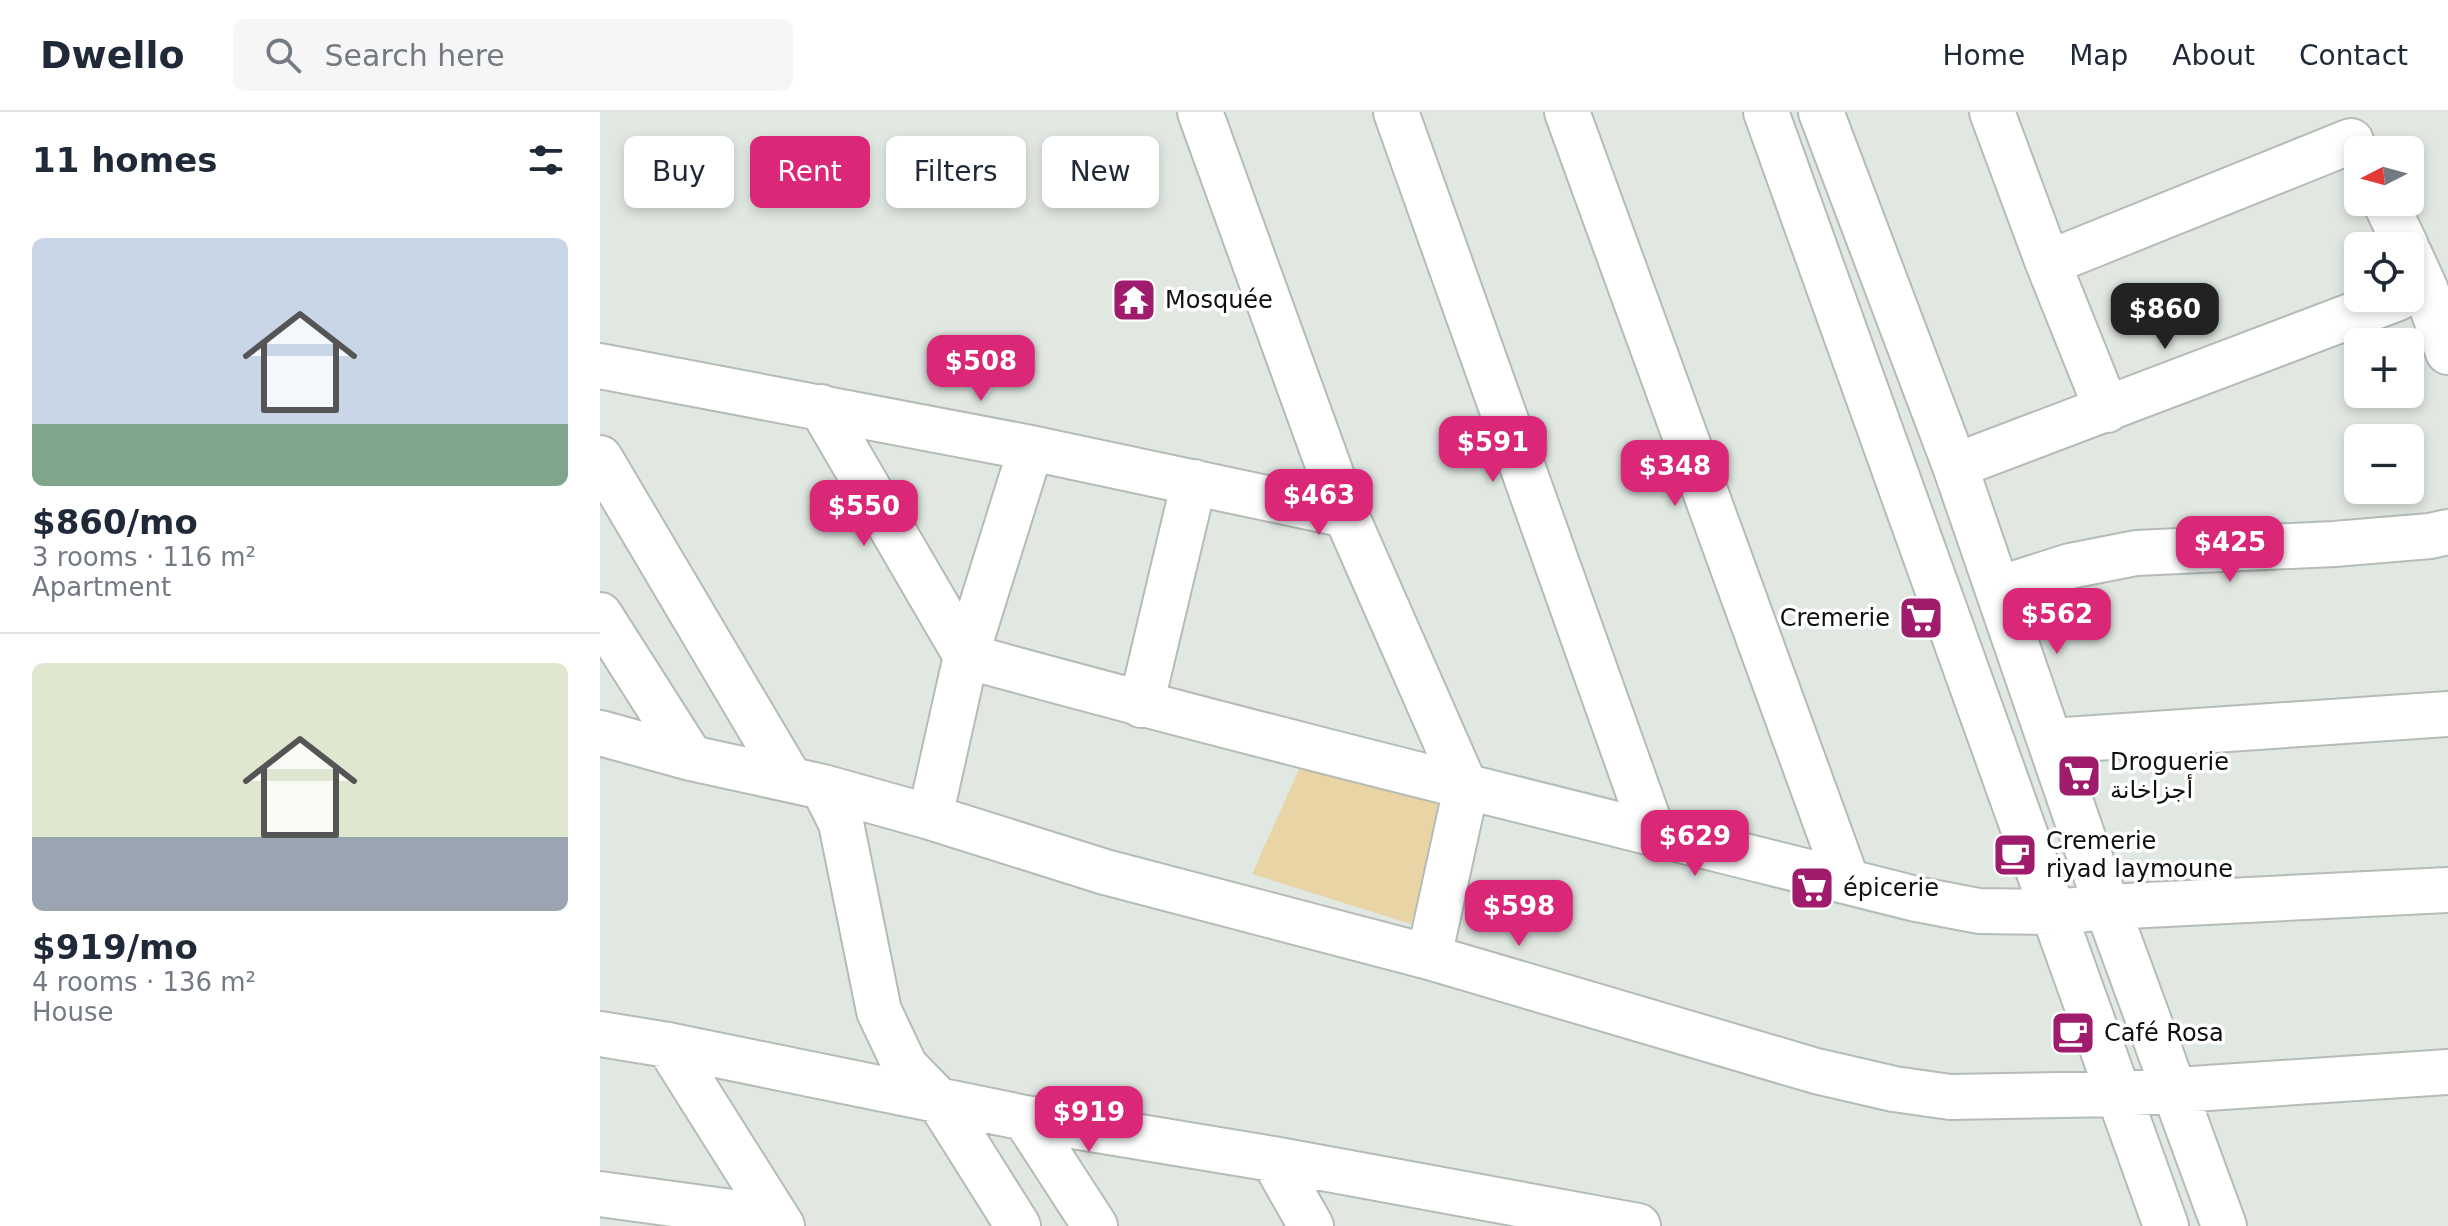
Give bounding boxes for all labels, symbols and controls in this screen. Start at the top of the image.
search box [233,19,793,91]
text: Dwello [40,33,185,77]
icon: search [261,33,305,77]
text: Search here [325,38,505,73]
text: Home [1942,39,2025,72]
text: Map [2069,39,2128,72]
text: About [2172,39,2255,72]
text: Contact [2299,39,2408,72]
chip: Buy [624,136,734,208]
chip: Rent [750,136,870,208]
chip: Filters [886,136,1026,208]
chip: New [1042,136,1159,208]
north arrow [2344,136,2424,216]
map controls [2344,136,2424,504]
icon: filters [524,138,568,182]
text: 11 homes [32,140,217,180]
button: locate [2344,232,2424,312]
temple icon: Mosquée [1110,276,1158,324]
pin: $860 [2118,283,2212,351]
place label: Mosquée [1165,286,1273,314]
icon: home [228,290,372,434]
text: $860 [2129,294,2201,324]
button: + [2344,328,2424,408]
pin: $508 [934,335,1028,403]
text: $508 [945,346,1017,376]
pin: $591 [1446,416,1540,484]
button: − [2344,424,2424,504]
text: $591 [1457,427,1529,457]
pin: $348 [1628,440,1722,508]
text: $348 [1639,451,1711,481]
pin: $463 [1272,469,1366,537]
pin: $550 [817,480,911,548]
text: $463 [1283,480,1355,510]
text: $550 [828,491,900,521]
text: $860/mo [32,502,198,542]
pin: $425 [2183,516,2277,584]
text: $425 [2194,527,2266,557]
text: 3 rooms · 116 m² [32,542,256,572]
text: Apartment [32,572,171,602]
pin: $562 [2010,588,2104,656]
supermarket icon: Cremerie [1897,594,1945,642]
text: $562 [2021,599,2093,629]
place label: Cremerie [1780,604,1890,632]
icon: home [228,715,372,859]
place label: Droguerie أجزاخانة [2110,748,2229,804]
supermarket icon: Droguerie أجزاخانة [2055,752,2103,800]
pin: $629 [1648,810,1742,878]
text: $629 [1659,821,1731,851]
place label: Cremerie riyad laymoune [2046,827,2233,883]
cafe icon: Cremerie riyad laymoune [1991,831,2039,879]
supermarket icon: épicerie [1788,864,1836,912]
place label: épicerie [1843,874,1939,902]
pin: $598 [1472,880,1566,948]
text: $598 [1483,891,1555,921]
text: $919/mo [32,927,198,967]
text: 4 rooms · 136 m² [32,967,256,997]
text: House [32,997,113,1027]
cafe icon: Café Rosa [2049,1009,2097,1057]
place label: Café Rosa [2104,1019,2224,1047]
pin: $919 [1042,1086,1136,1154]
text: $919 [1053,1097,1125,1127]

